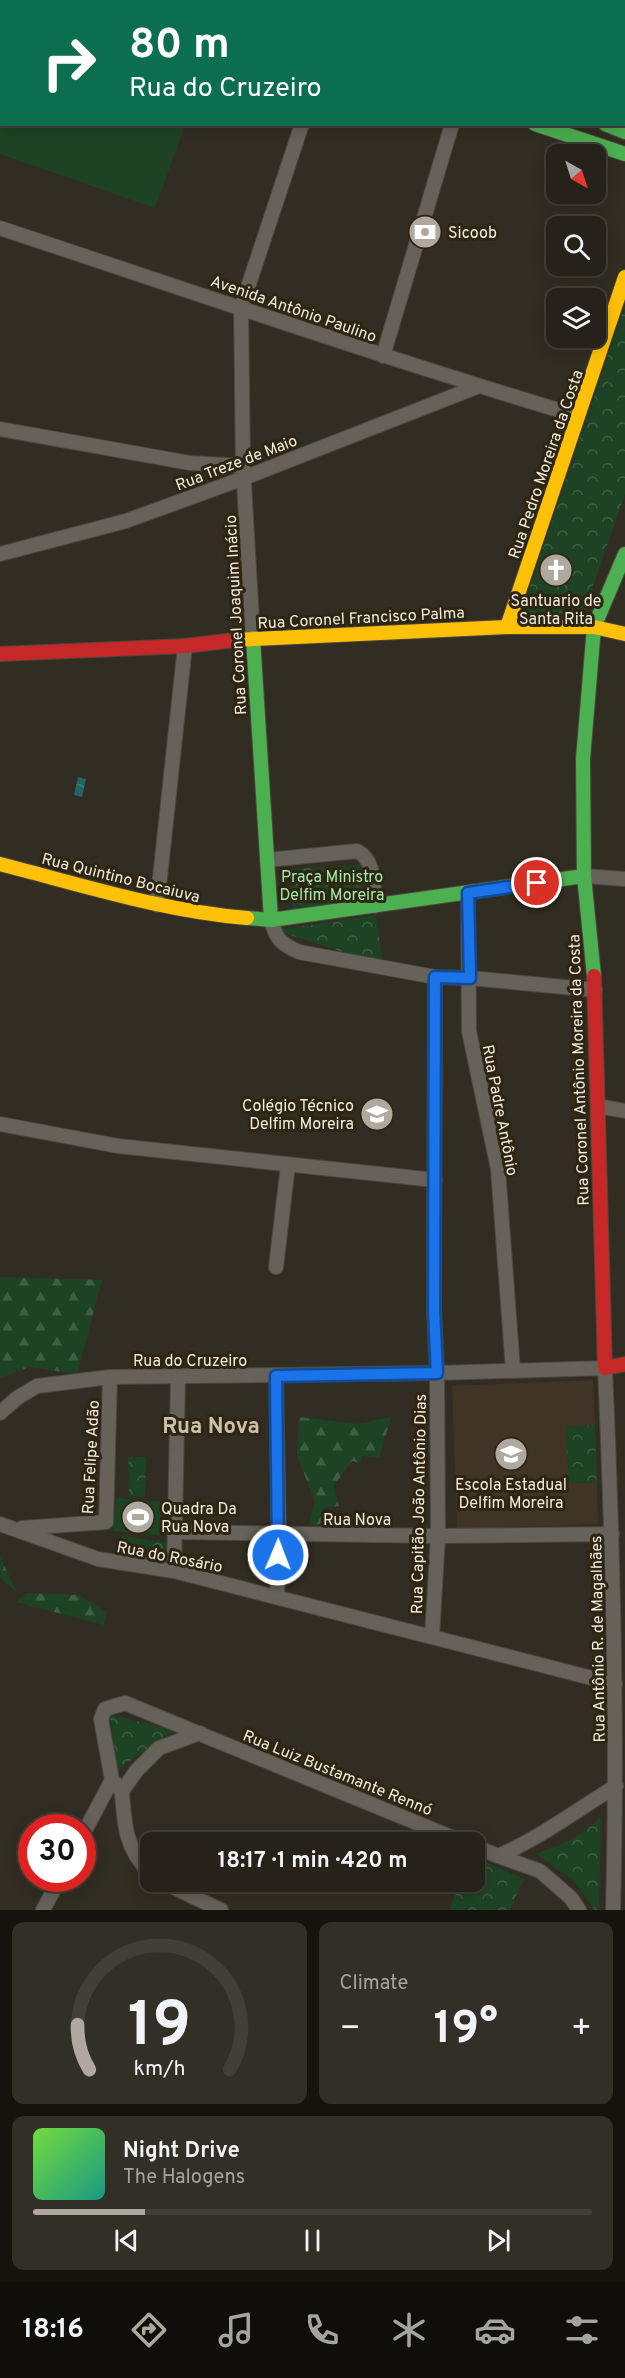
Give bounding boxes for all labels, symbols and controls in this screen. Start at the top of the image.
text: 80 m [129,20,230,73]
icon: right [30,24,108,102]
text: Rua do Cruzeiro [129,72,322,106]
north arrow [546,144,606,204]
map controls [546,144,606,348]
bank icon: Sicoob [407,214,443,250]
button: search [546,216,606,276]
place label: Sicoob [448,224,497,244]
street label: Avenida Antônio Paulino [208,272,379,348]
button: layers [546,288,606,348]
street label: Rua Pedro Moreira da Costa [505,368,589,562]
street label: Rua Treze de Maio [173,431,300,496]
street label: Rua Coronel Joaquim Inácio [222,514,252,715]
church icon: Santuario de Santa Rita [538,552,574,588]
place label: Santuario de Santa Rita [511,592,601,630]
street label: Rua Coronel Francisco Palma [257,604,465,634]
street label: Rua Quintino Bocaiuva [39,850,202,908]
pin [511,857,562,908]
icon: arrive [520,866,553,899]
park label: Praça Ministro Delfim Moreira [280,868,384,906]
street label: Rua Coronel Antônio Moreira da Costa [565,934,595,1206]
street label: Rua Padre Antônio [477,1043,522,1178]
school or university icon: Colégio Técnico Delfim Moreira [359,1096,395,1132]
place label: Colégio Técnico Delfim Moreira [242,1097,354,1135]
street label: Rua do Cruzeiro [133,1352,247,1372]
street label: Rua Capitão João Antônio Dias [408,1394,432,1614]
street label: Rua Felipe Adão [79,1399,105,1515]
district label: Rua Nova [162,1414,260,1441]
school or university icon: Escola Estadual Delfim Moreira [493,1436,529,1472]
place label: Escola Estadual Delfim Moreira [455,1476,567,1514]
sports icon: Quadra Da Rua Nova [120,1499,156,1535]
place label: Quadra Da Rua Nova [161,1500,237,1538]
street label: Rua Nova [323,1511,391,1531]
position arrow [246,1523,310,1587]
street label: Rua Antônio R. de Magalhães [587,1535,611,1742]
street label: Rua do Rosário [115,1538,224,1578]
street label: Rua Luiz Bustamante Rennó [240,1727,435,1821]
speed limit sign: 30 [18,1814,96,1892]
text: 18:17 · 1 min · 420 m [217,1848,408,1875]
text: Climate [340,1971,408,1997]
text: 19 [128,1989,191,2068]
text: 19° [434,2002,498,2059]
text: − [340,2009,361,2051]
text: + [571,2009,592,2051]
text: km/h [133,2056,185,2083]
text: Night Drive [123,2138,240,2165]
text: The Halogens [123,2165,245,2191]
icon: previous [110,2224,143,2257]
icon: pause [296,2224,329,2257]
icon: next [482,2224,515,2257]
icon: directions [128,2309,170,2351]
icon: music [215,2309,257,2351]
icon: phone [301,2309,343,2351]
icon: climate [388,2309,430,2351]
icon: car [474,2309,516,2351]
icon: filters [561,2309,603,2351]
text: 18:16 [22,2313,84,2347]

